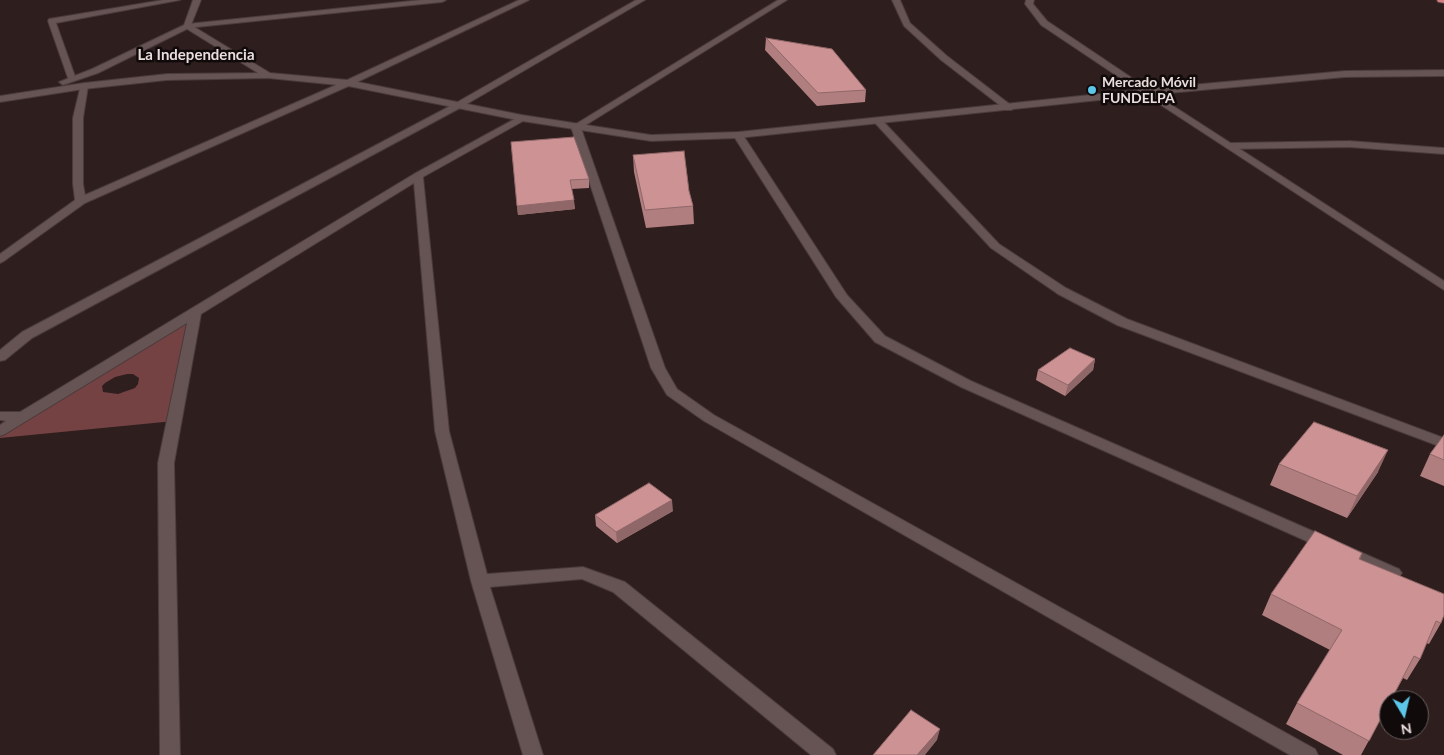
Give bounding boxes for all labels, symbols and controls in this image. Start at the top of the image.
district label: La Independencia [138,46,254,64]
place label: Mercado Móvil FUNDELPA [1102,74,1196,106]
marker: Mercado Móvil FUNDELPA [1086,84,1098,96]
north arrow [1379,690,1429,740]
text: N [1400,720,1413,739]

